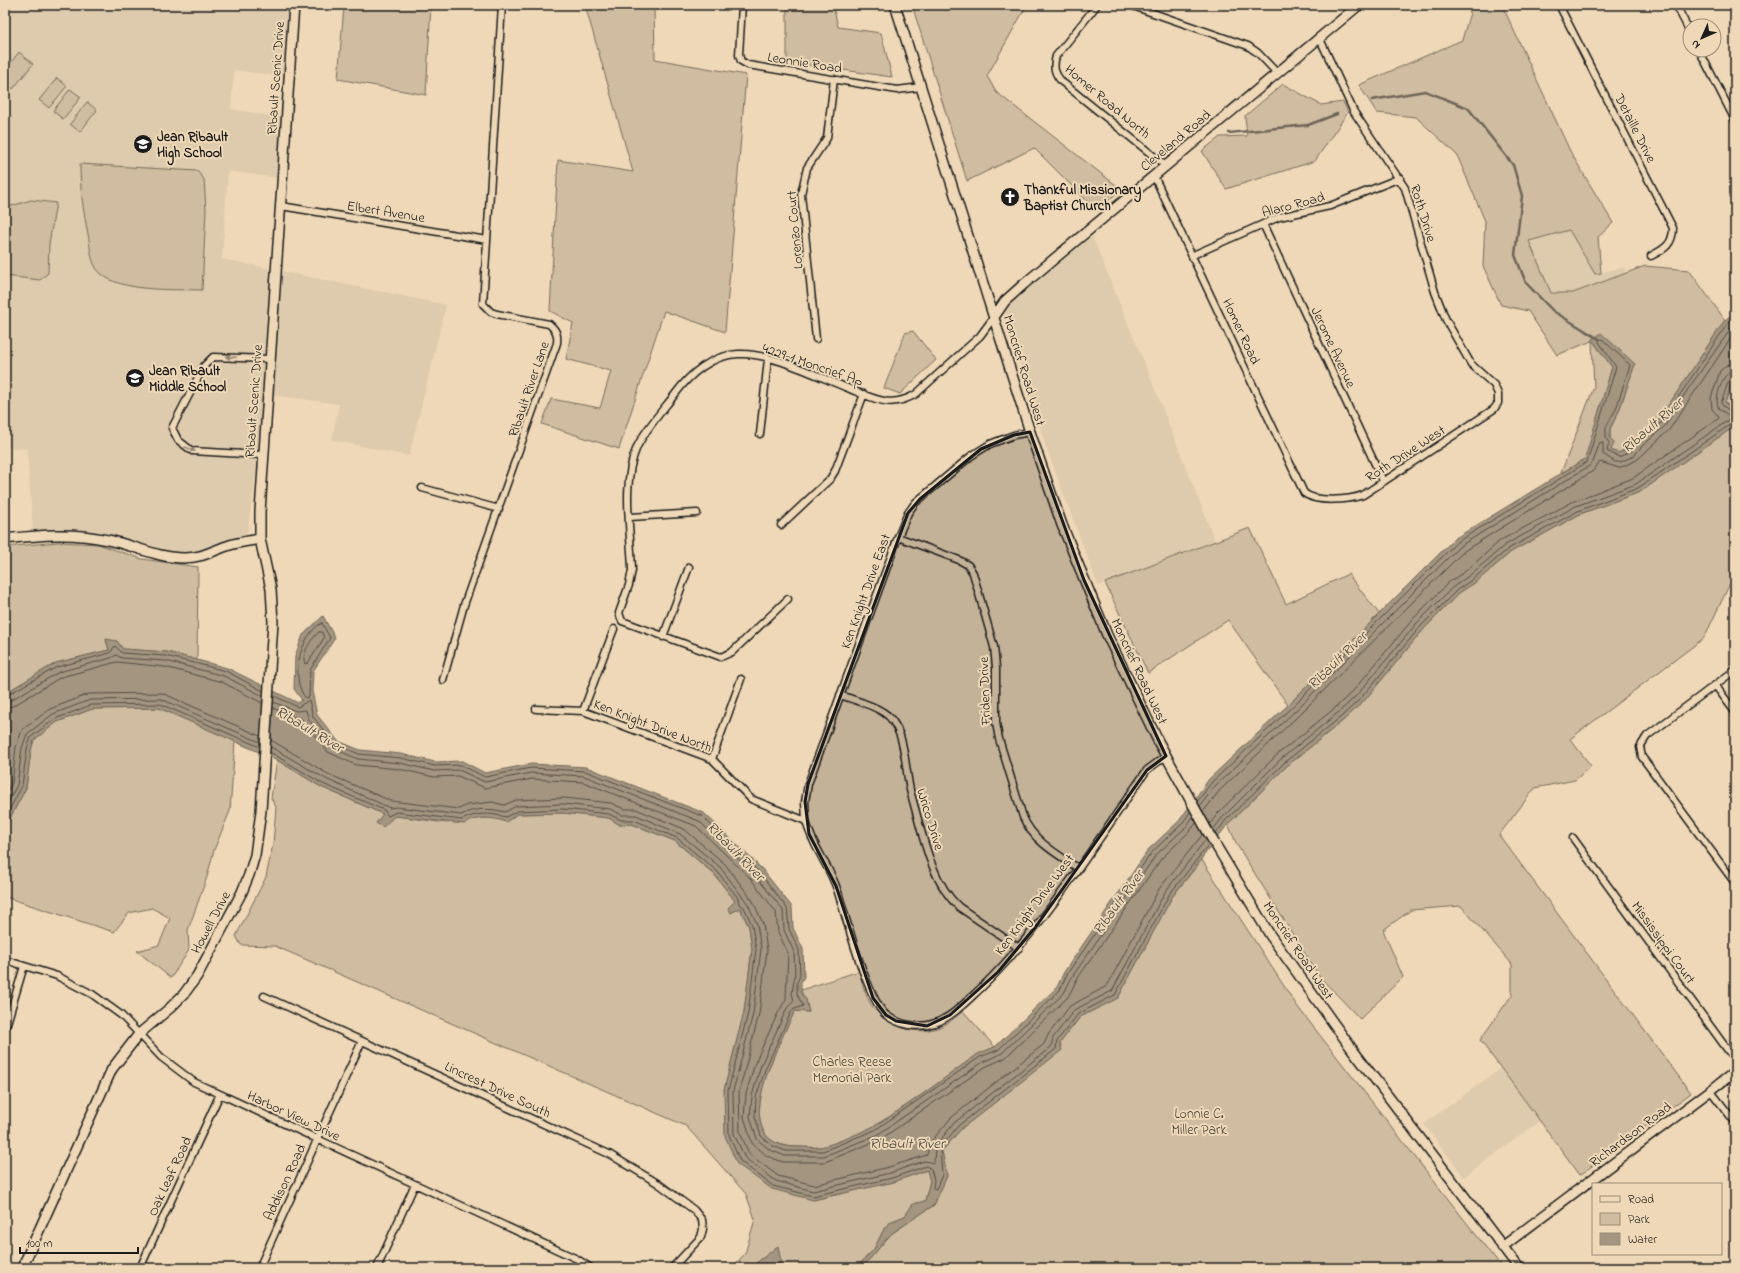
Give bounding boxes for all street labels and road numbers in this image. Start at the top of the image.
street label: Ribault Scenic Drive [262,20,291,135]
street label: Leonnie Road [766,47,844,80]
street label: Homer Road North [1059,60,1155,145]
street label: Detaille Drive [1608,90,1661,168]
street label: Cleveland Road [1136,105,1216,177]
street label: Roth Drive [1404,182,1441,245]
street label: Alaro Road [1260,187,1327,224]
street label: Lorenzo Court [782,190,809,270]
street label: Elbert Avenue [345,196,427,229]
street label: Homer Road [1216,295,1265,368]
street label: Jerome Avenue [1305,304,1361,392]
street label: Moncrief Road West [997,312,1050,429]
street label: Ribault River Lane [503,338,556,440]
street label: 4229-1 Moncrief Ap [759,338,866,393]
street label: Ribault Scenic Drive [240,343,269,458]
street label: Roth Drive West [1362,420,1450,488]
street label: Ken Knight Drive East [836,531,898,652]
street label: Moncrief Road West [1105,615,1173,728]
street label: Friden Drive [974,656,997,727]
street label: Ken Knight Drive North [590,694,715,760]
street label: Wrico Drive [910,786,949,854]
street label: Ken Knight Drive West [990,850,1081,961]
street label: Howell Drive [186,887,237,958]
street label: Moncrief Road West [1257,897,1339,1005]
street label: Mississippi Court [1626,897,1700,989]
street label: Lincrest Drive South [441,1057,554,1124]
street label: Harbor View Drive [243,1086,344,1147]
street label: Richardson Road [1585,1097,1677,1173]
street label: Oak Leaf Road [143,1133,198,1220]
street label: Addison Road [258,1141,312,1224]

